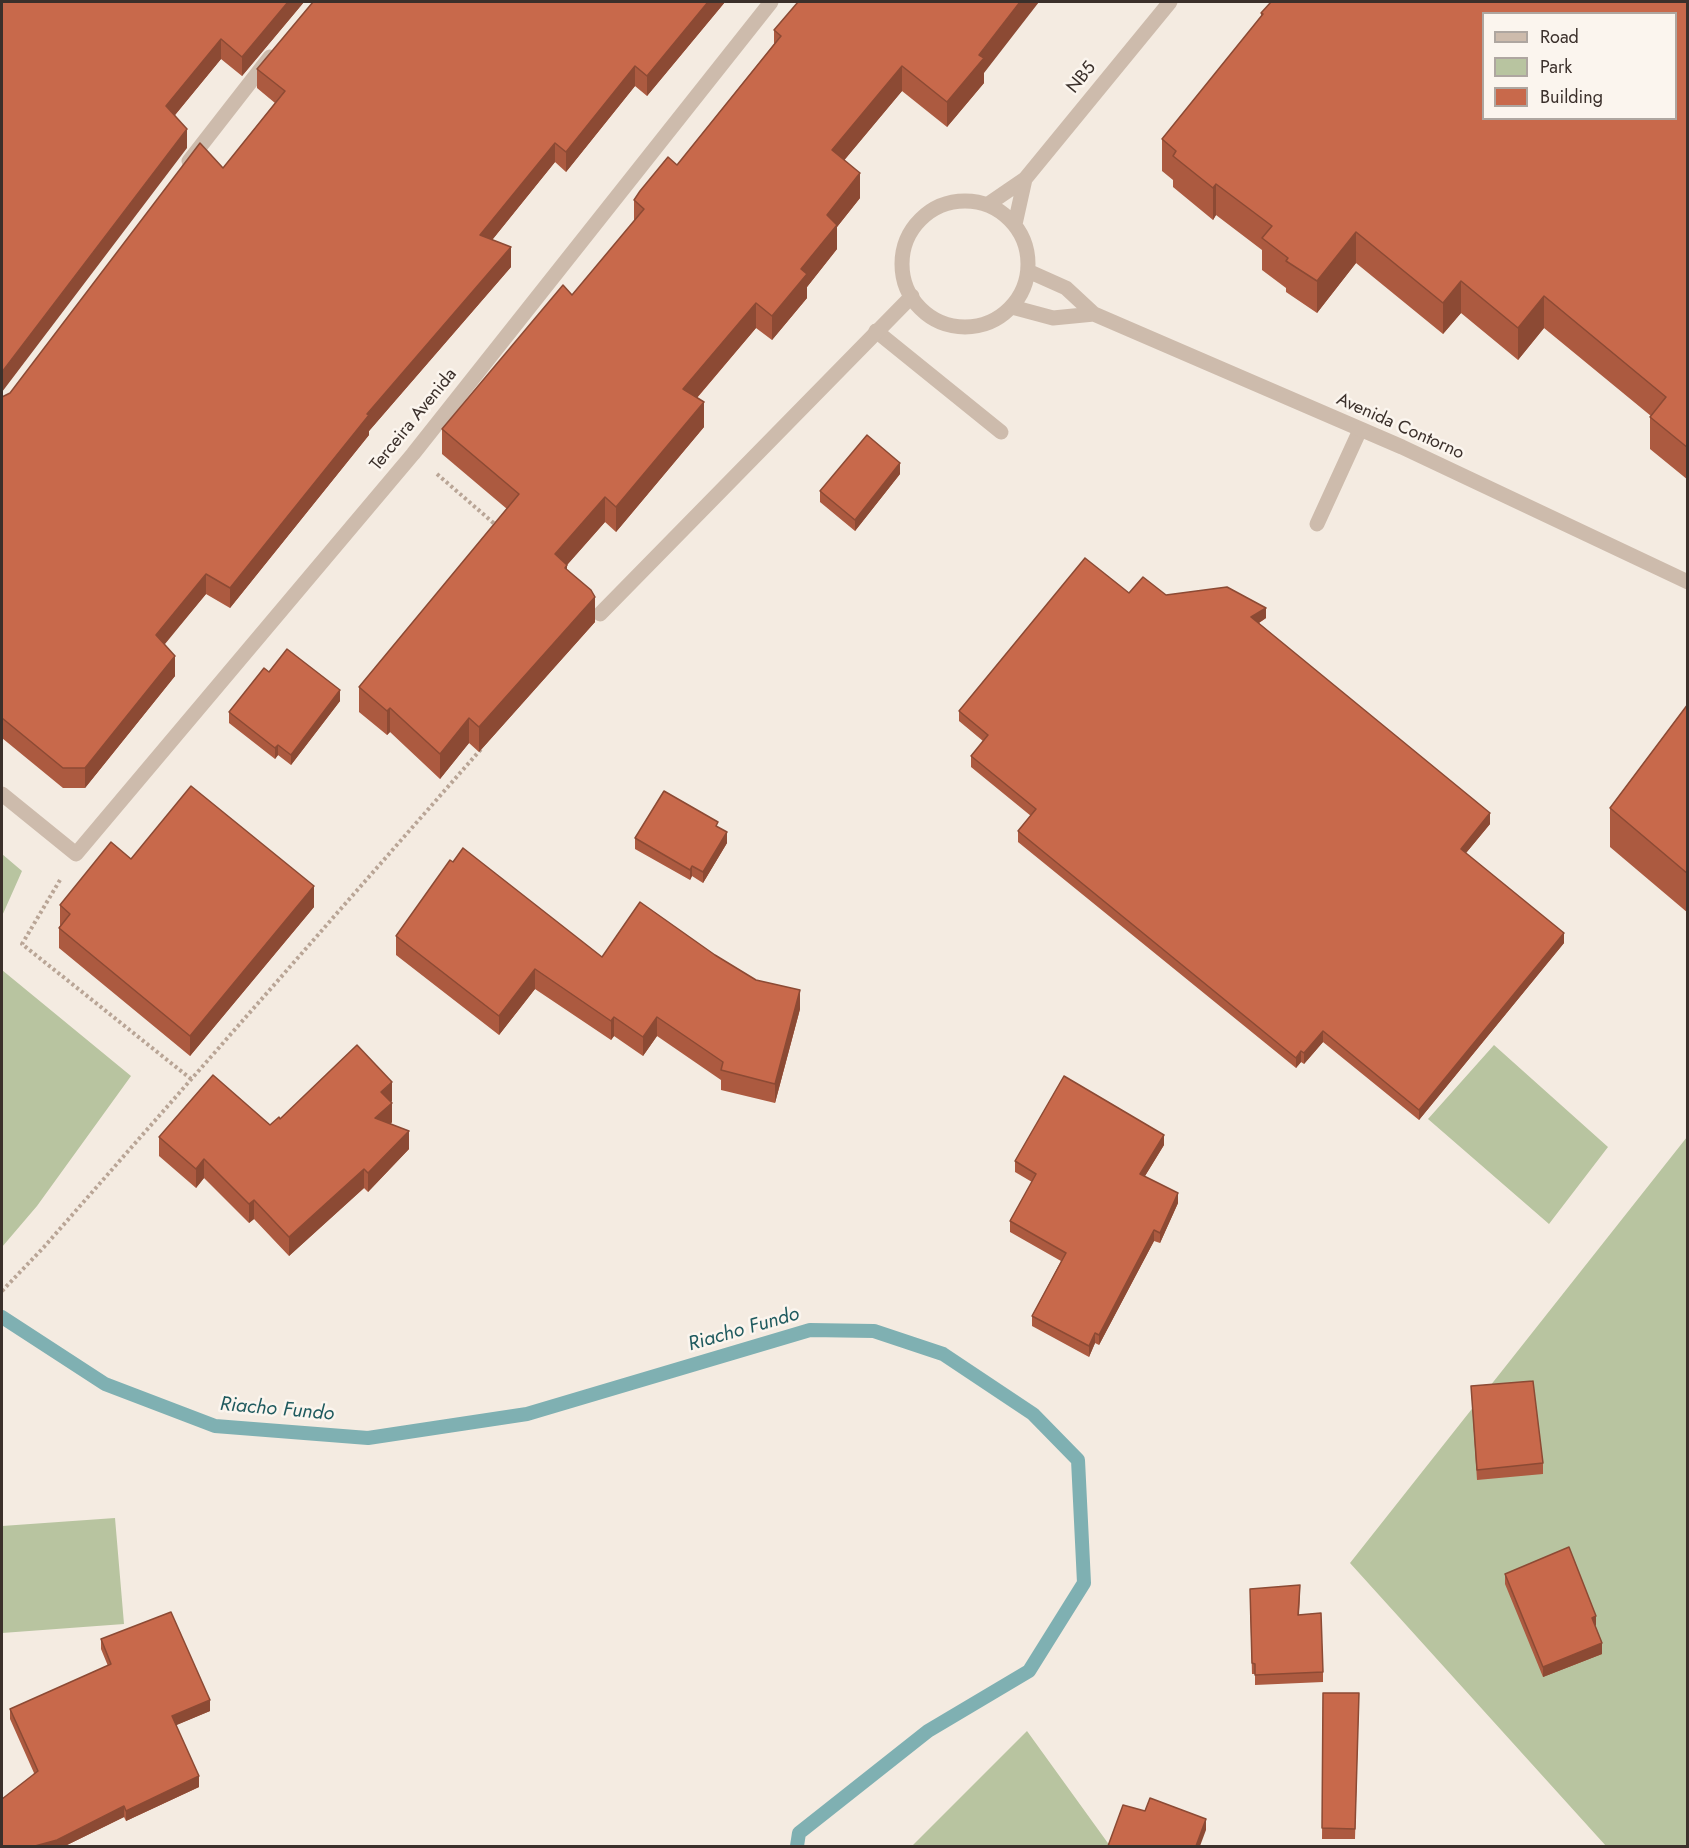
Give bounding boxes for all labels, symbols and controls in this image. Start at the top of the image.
legend [1482,12,1677,120]
text: Road [1540,24,1579,50]
text: Park [1540,54,1572,80]
street label: NB5 [1063,58,1101,98]
text: Building [1540,84,1603,110]
street label: Terceira Avenida [366,364,462,476]
street label: Avenida Contorno [1333,389,1467,465]
water label: Riacho Fundo [686,1303,802,1357]
water label: Riacho Fundo [219,1393,335,1427]

